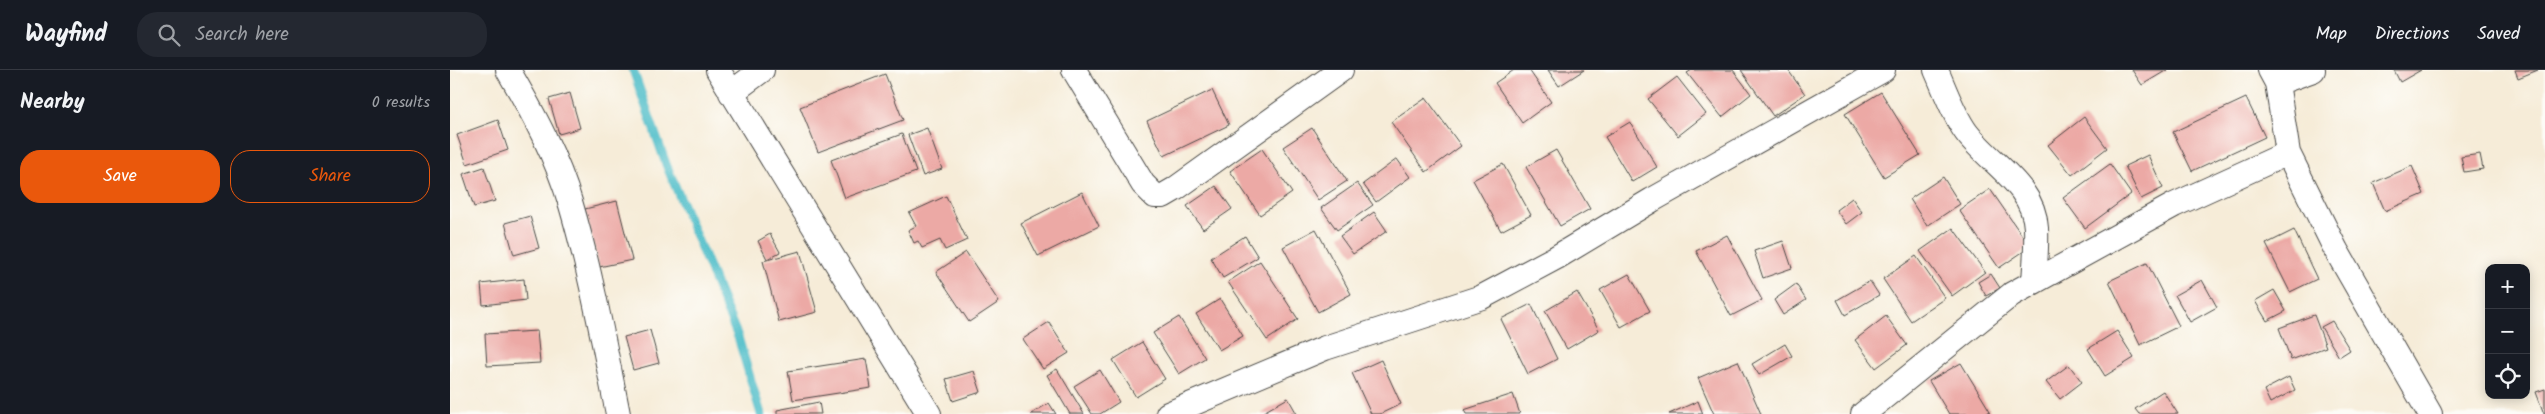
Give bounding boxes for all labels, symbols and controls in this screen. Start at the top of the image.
search box [137,12,487,57]
text: Wayfind [25,15,107,54]
text: Search here [195,20,289,50]
text: Map [2315,20,2347,49]
text: Directions [2375,20,2449,49]
text: Saved [2477,20,2520,49]
icon: search [155,21,183,49]
text: Nearby [20,86,85,119]
text: 0 results [372,90,430,115]
button: Save [20,150,220,203]
button: Share [230,150,430,203]
map controls [2485,264,2530,399]
button: + [2485,264,2530,309]
button: − [2485,309,2530,354]
button: locate [2485,354,2530,399]

